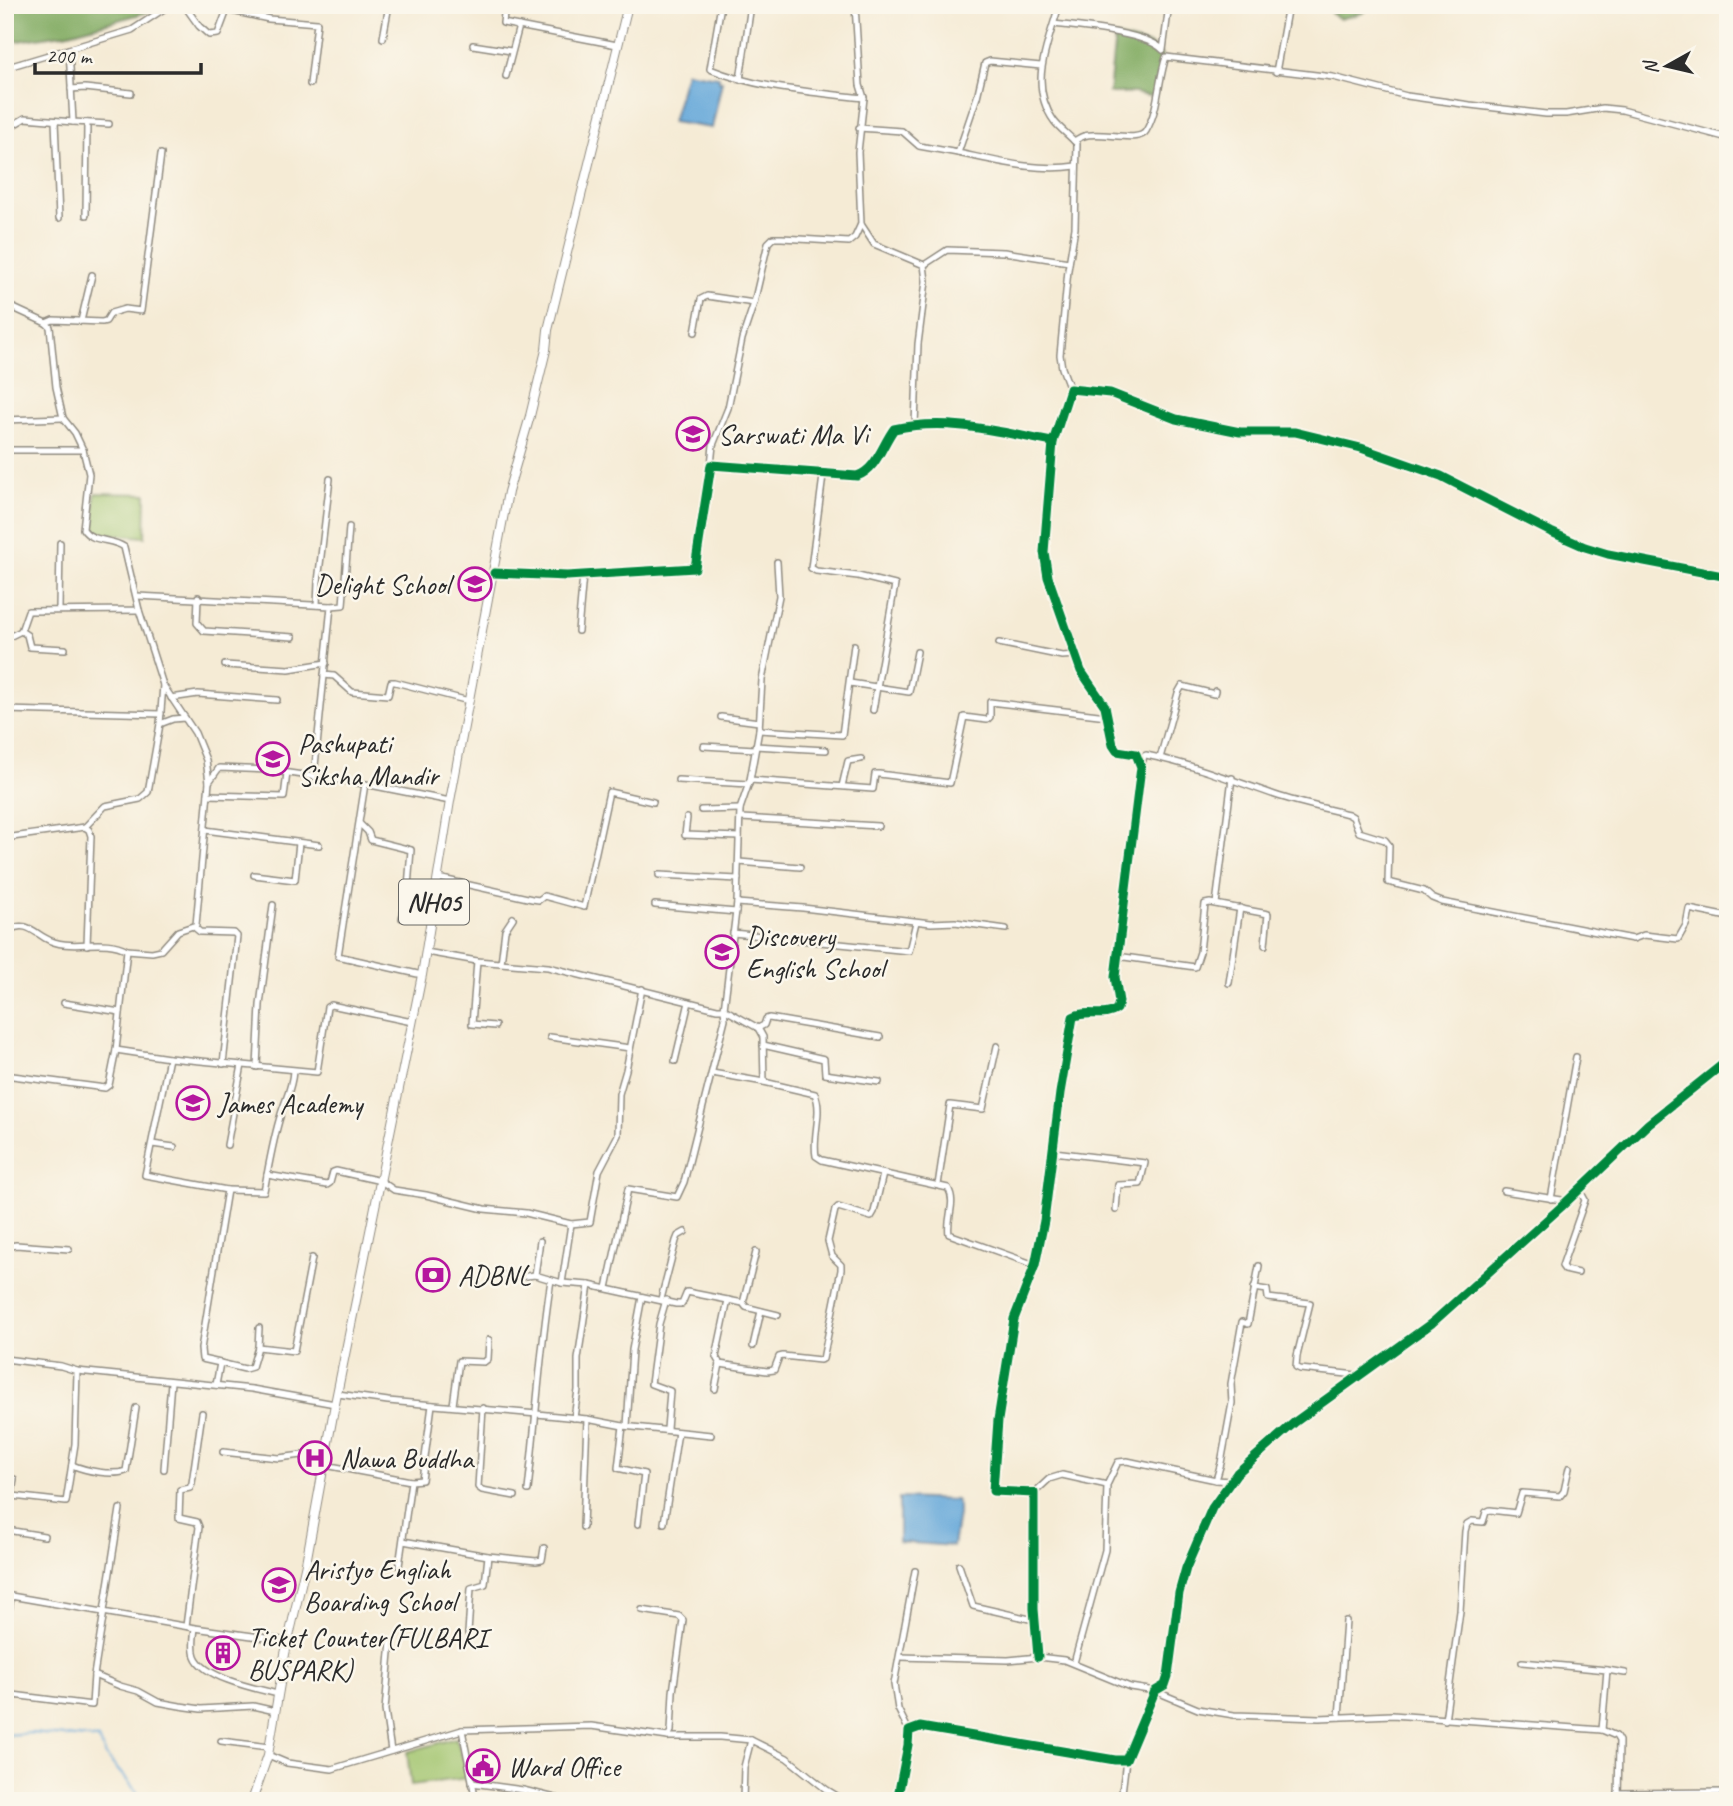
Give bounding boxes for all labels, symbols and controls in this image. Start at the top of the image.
scale bar [35,32,201,76]
north arrow [1632,32,1702,102]
text: 200 m [46,43,93,69]
text: N [1638,58,1664,76]
school or university icon: Sarswati Ma Vi [674,415,712,453]
place label: Sarswati Ma Vi [718,417,872,452]
school or university icon: Delight School [456,565,494,603]
place label: Delight School [315,567,455,602]
place label: Pashupati Siksha Mandir [298,726,440,793]
school or university icon: Pashupati Siksha Mandir [254,740,292,778]
road number: NH05 [399,880,469,925]
place label: Discovery English School [746,919,889,986]
school or university icon: Discovery English School [703,933,741,971]
school or university icon: James Academy [174,1084,212,1122]
place label: James Academy [216,1086,365,1121]
bank icon: ADBNL [414,1256,452,1294]
place label: ADBNL [458,1258,531,1293]
hospital icon: Nawa Buddha [296,1439,334,1477]
place label: Nawa Buddha [340,1441,475,1476]
place label: Aristyo Engliah Boarding School [304,1552,461,1619]
school or university icon: Aristyo Engliah Boarding School [260,1566,298,1604]
place label: Ticket Counter(FULBARI BUSPARK) [248,1620,493,1687]
building icon: Ticket Counter(FULBARI BUSPARK) [204,1634,242,1672]
public building icon: Ward Office [464,1747,502,1785]
place label: Ward Office [508,1749,622,1784]

